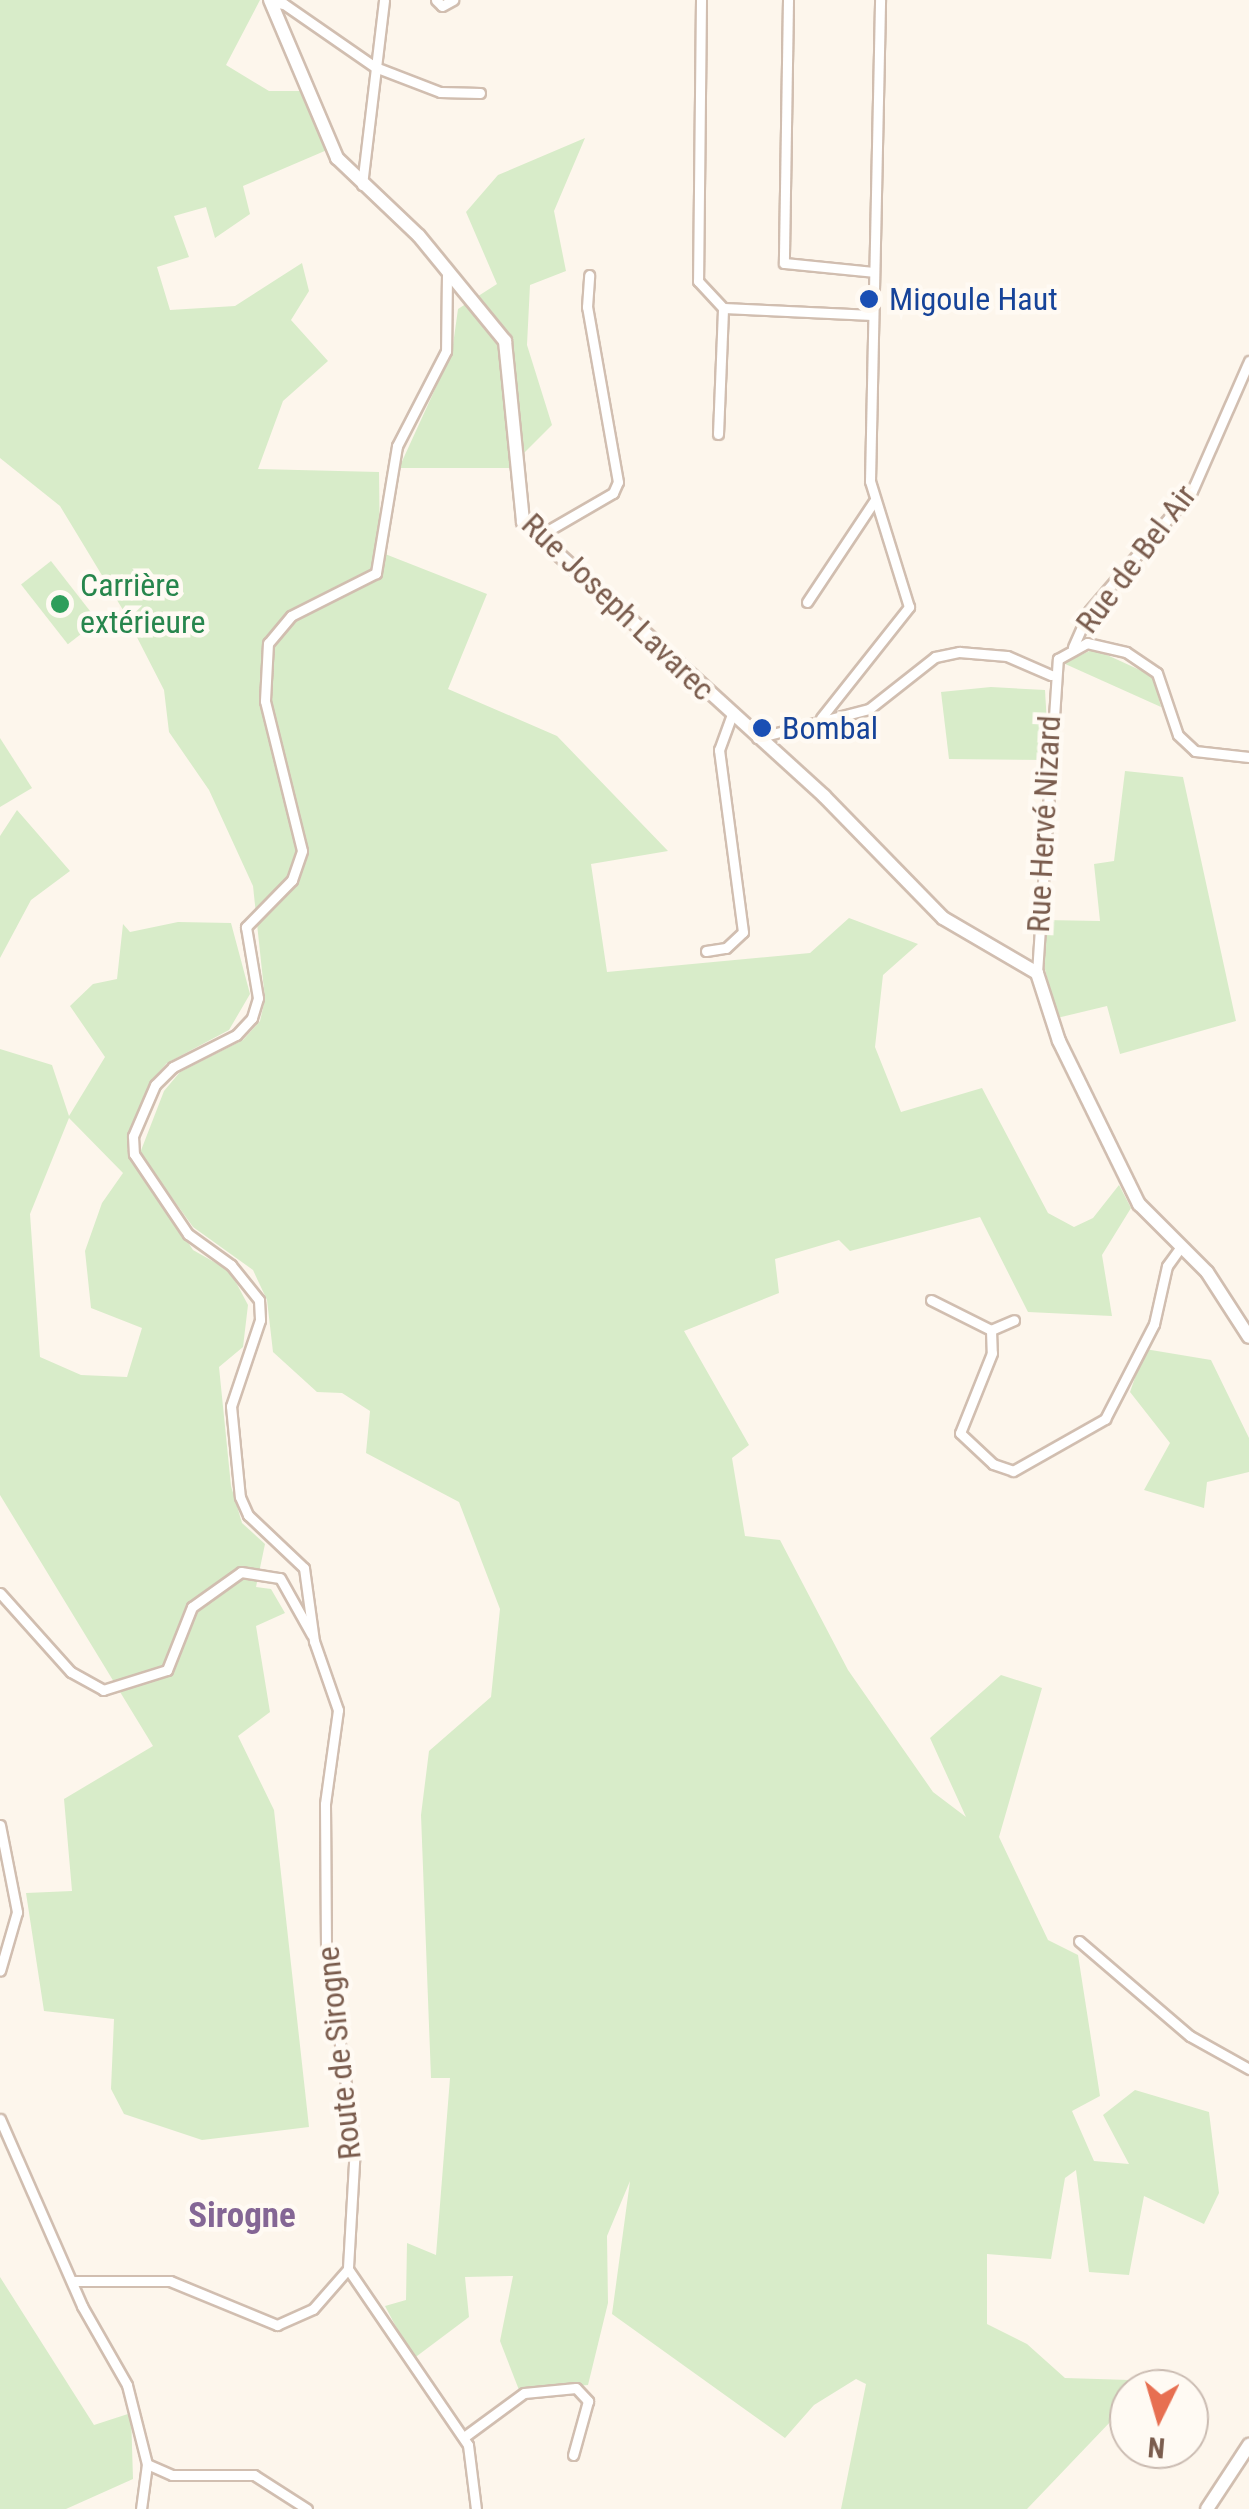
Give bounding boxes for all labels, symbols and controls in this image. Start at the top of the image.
place label: Migoule Haut [889,280,1058,318]
marker: Migoule Haut [858,288,880,310]
street label: Rue de Bel Air [1068,477,1204,641]
street label: Rue Joseph Lavarec [514,505,722,709]
place label: Carrière extérieure [80,567,206,642]
marker: Carrière extérieure [49,593,71,615]
place label: Bombal [782,709,878,747]
street label: Rue Hervé Nizard [1019,714,1069,934]
marker: Bombal [751,717,773,739]
street label: Route de Sirogne [309,1944,369,2162]
district label: Sirogne [188,2195,296,2237]
north arrow [1109,2369,1209,2469]
text: N [1147,2430,1166,2465]

